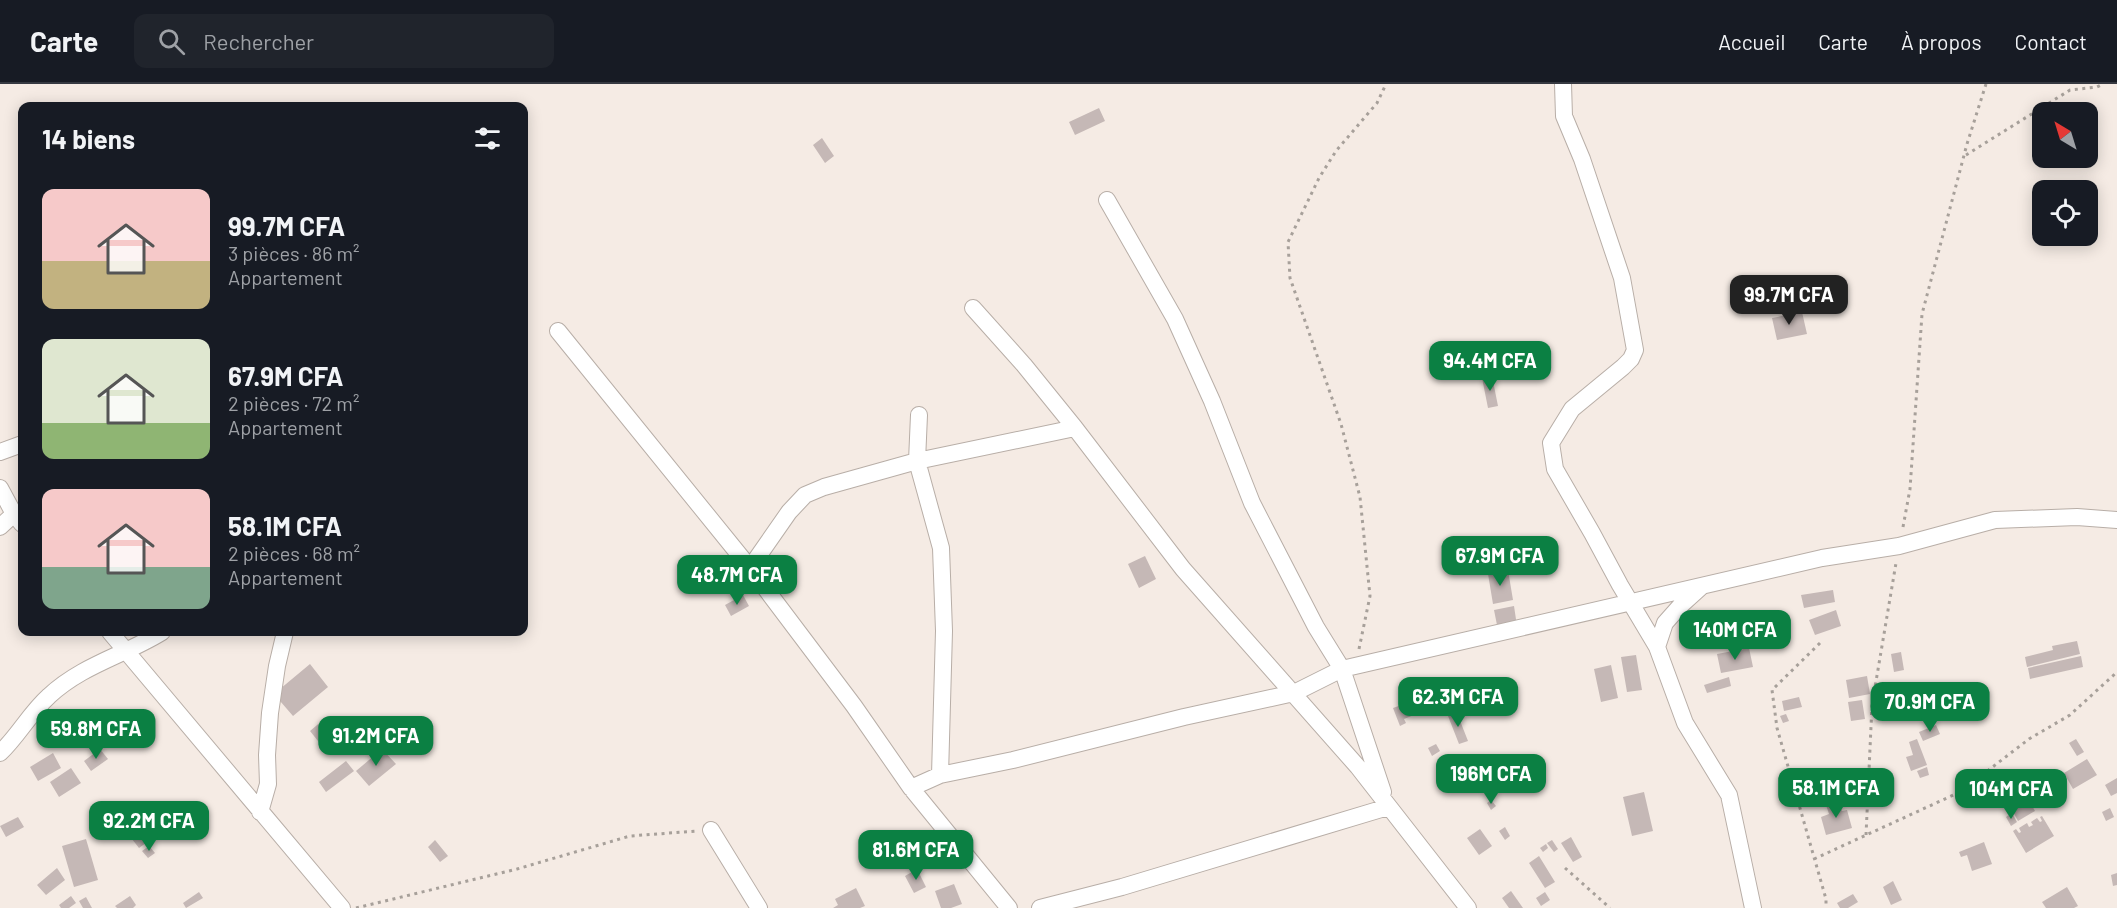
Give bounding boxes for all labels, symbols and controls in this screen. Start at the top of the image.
search box [134,14,554,68]
text: Carte [30,24,98,58]
icon: search [155,25,188,58]
text: Rechercher [203,28,314,54]
text: Accueil [1718,29,1785,54]
text: Carte [1818,29,1868,54]
text: À propos [1901,29,1982,54]
text: Contact [2015,29,2087,54]
north arrow [2032,102,2098,168]
map controls [2032,102,2098,246]
icon: filters [471,122,504,155]
text: 14 biens [42,123,135,154]
button: locate [2032,180,2098,246]
text: 99.7M CFA [228,210,345,241]
icon: home [90,213,162,285]
text: 3 pièces · 86 m² [228,241,360,265]
text: Appartement [228,265,343,289]
pin: 99.7M CFA [1720,275,1858,326]
text: 99.7M CFA [1744,282,1834,306]
pin: 94.4M CFA [1421,341,1559,392]
text: 94.4M CFA [1443,348,1537,372]
text: 67.9M CFA [228,360,344,391]
icon: home [90,363,162,435]
text: 2 pièces · 72 m² [228,391,359,415]
text: Appartement [228,415,343,439]
text: 58.1M CFA [228,510,342,541]
icon: home [90,513,162,585]
pin: 67.9M CFA [1431,536,1569,587]
text: 2 pièces · 68 m² [228,541,360,565]
text: 67.9M CFA [1456,543,1544,567]
pin: 48.7M CFA [668,555,806,606]
text: 48.7M CFA [691,562,783,586]
text: Appartement [228,565,343,589]
pin: 140M CFA [1673,610,1797,661]
text: 140M CFA [1693,617,1777,641]
pin: 62.3M CFA [1389,677,1527,728]
pin: 70.9M CFA [1861,682,1999,733]
text: 62.3M CFA [1412,684,1504,708]
text: 70.9M CFA [1885,689,1975,713]
pin: 59.8M CFA [27,709,165,760]
text: 59.8M CFA [50,716,142,740]
pin: 91.2M CFA [307,716,445,767]
text: 91.2M CFA [332,723,420,747]
pin: 196M CFA [1429,754,1553,805]
text: 196M CFA [1450,761,1532,785]
pin: 58.1M CFA [1767,768,1905,819]
pin: 104M CFA [1949,769,2073,820]
text: 58.1M CFA [1792,775,1880,799]
text: 104M CFA [1969,776,2053,800]
pin: 92.2M CFA [80,801,218,852]
text: 92.2M CFA [103,808,195,832]
pin: 81.6M CFA [847,830,985,881]
text: 81.6M CFA [872,837,960,861]

